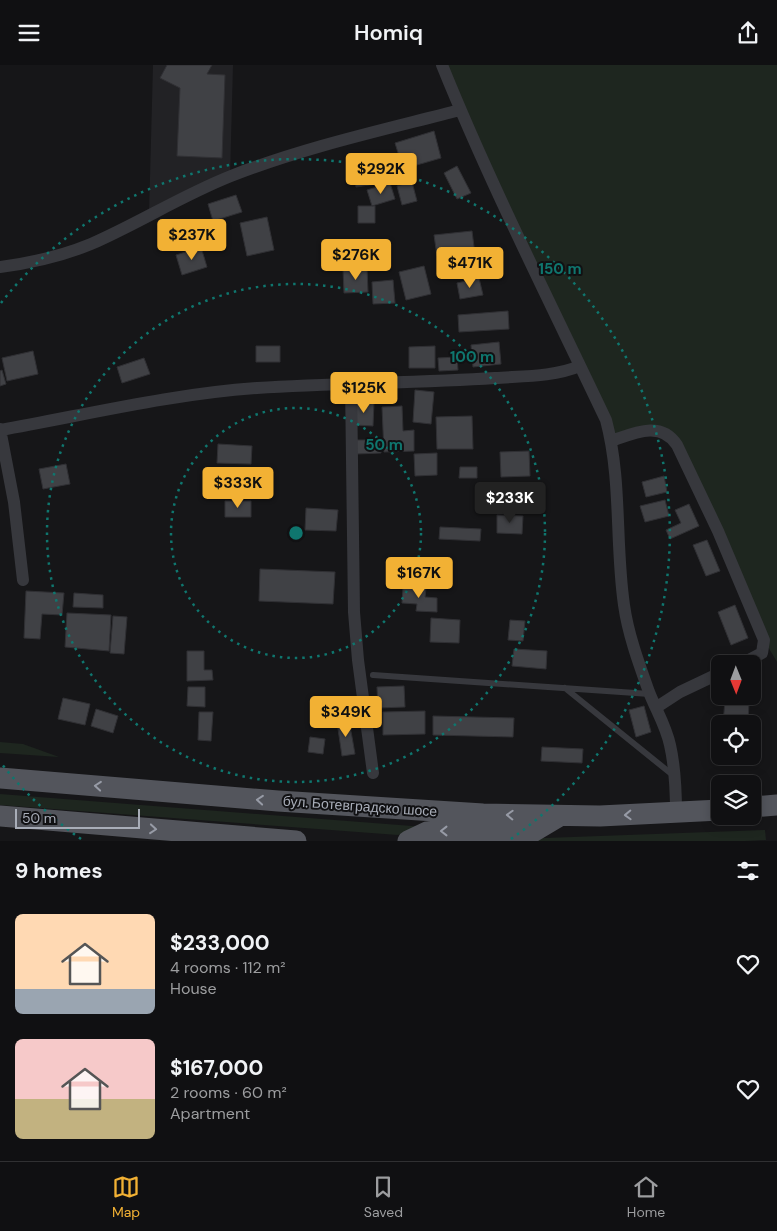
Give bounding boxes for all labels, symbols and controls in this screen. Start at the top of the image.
text: Homiq [354,18,423,47]
icon: menu [15,19,43,47]
icon: share [734,19,762,47]
pin: $292K [346,153,416,195]
text: $292K [357,158,405,179]
pin: $237K [157,219,227,261]
text: $237K [168,224,216,245]
pin: $276K [321,239,391,281]
text: $276K [332,244,380,265]
pin: $471K [435,247,505,289]
text: $471K [447,252,493,273]
text: 150 m [539,259,582,279]
text: 100 m [450,347,494,367]
pin: $125K [329,371,399,414]
text: $125K [341,377,387,398]
text: 50 m [365,435,403,455]
pin: $333K [203,467,273,509]
text: $333K [213,472,263,493]
pin: $233K [475,481,545,524]
text: $233K [486,487,534,508]
centre of rings [287,524,305,542]
pin: $167K [384,557,454,599]
text: $167K [397,562,441,583]
north arrow [711,655,761,705]
map controls [711,655,761,825]
pin: $349K [311,695,381,738]
text: $349K [321,701,371,722]
button: locate [711,715,761,765]
button: layers [711,775,761,825]
one-way arrow [94,781,102,792]
street label: бул. Ботевградско шосе [282,792,438,820]
one-way arrow [256,795,264,806]
scale bar [15,806,140,829]
text: 50 m [22,809,56,827]
one-way arrow [506,810,514,820]
one-way arrow [623,810,631,820]
one-way arrow [150,823,158,834]
one-way arrow [440,826,448,836]
text: 9 homes [15,857,103,885]
icon: filters [734,857,762,885]
text: $233,000 [170,929,270,957]
icon: home [55,934,115,994]
icon: heart [734,950,762,978]
text: 4 rooms · 112 m² [170,957,286,978]
text: House [170,978,217,999]
text: $167,000 [170,1054,263,1082]
icon: home [55,1059,115,1119]
icon: heart [734,1075,762,1103]
text: 2 rooms · 60 m² [170,1082,287,1103]
text: Apartment [170,1103,250,1124]
tab: Map [112,1173,140,1221]
tab: Saved [364,1173,403,1221]
tab: Home [627,1173,665,1221]

